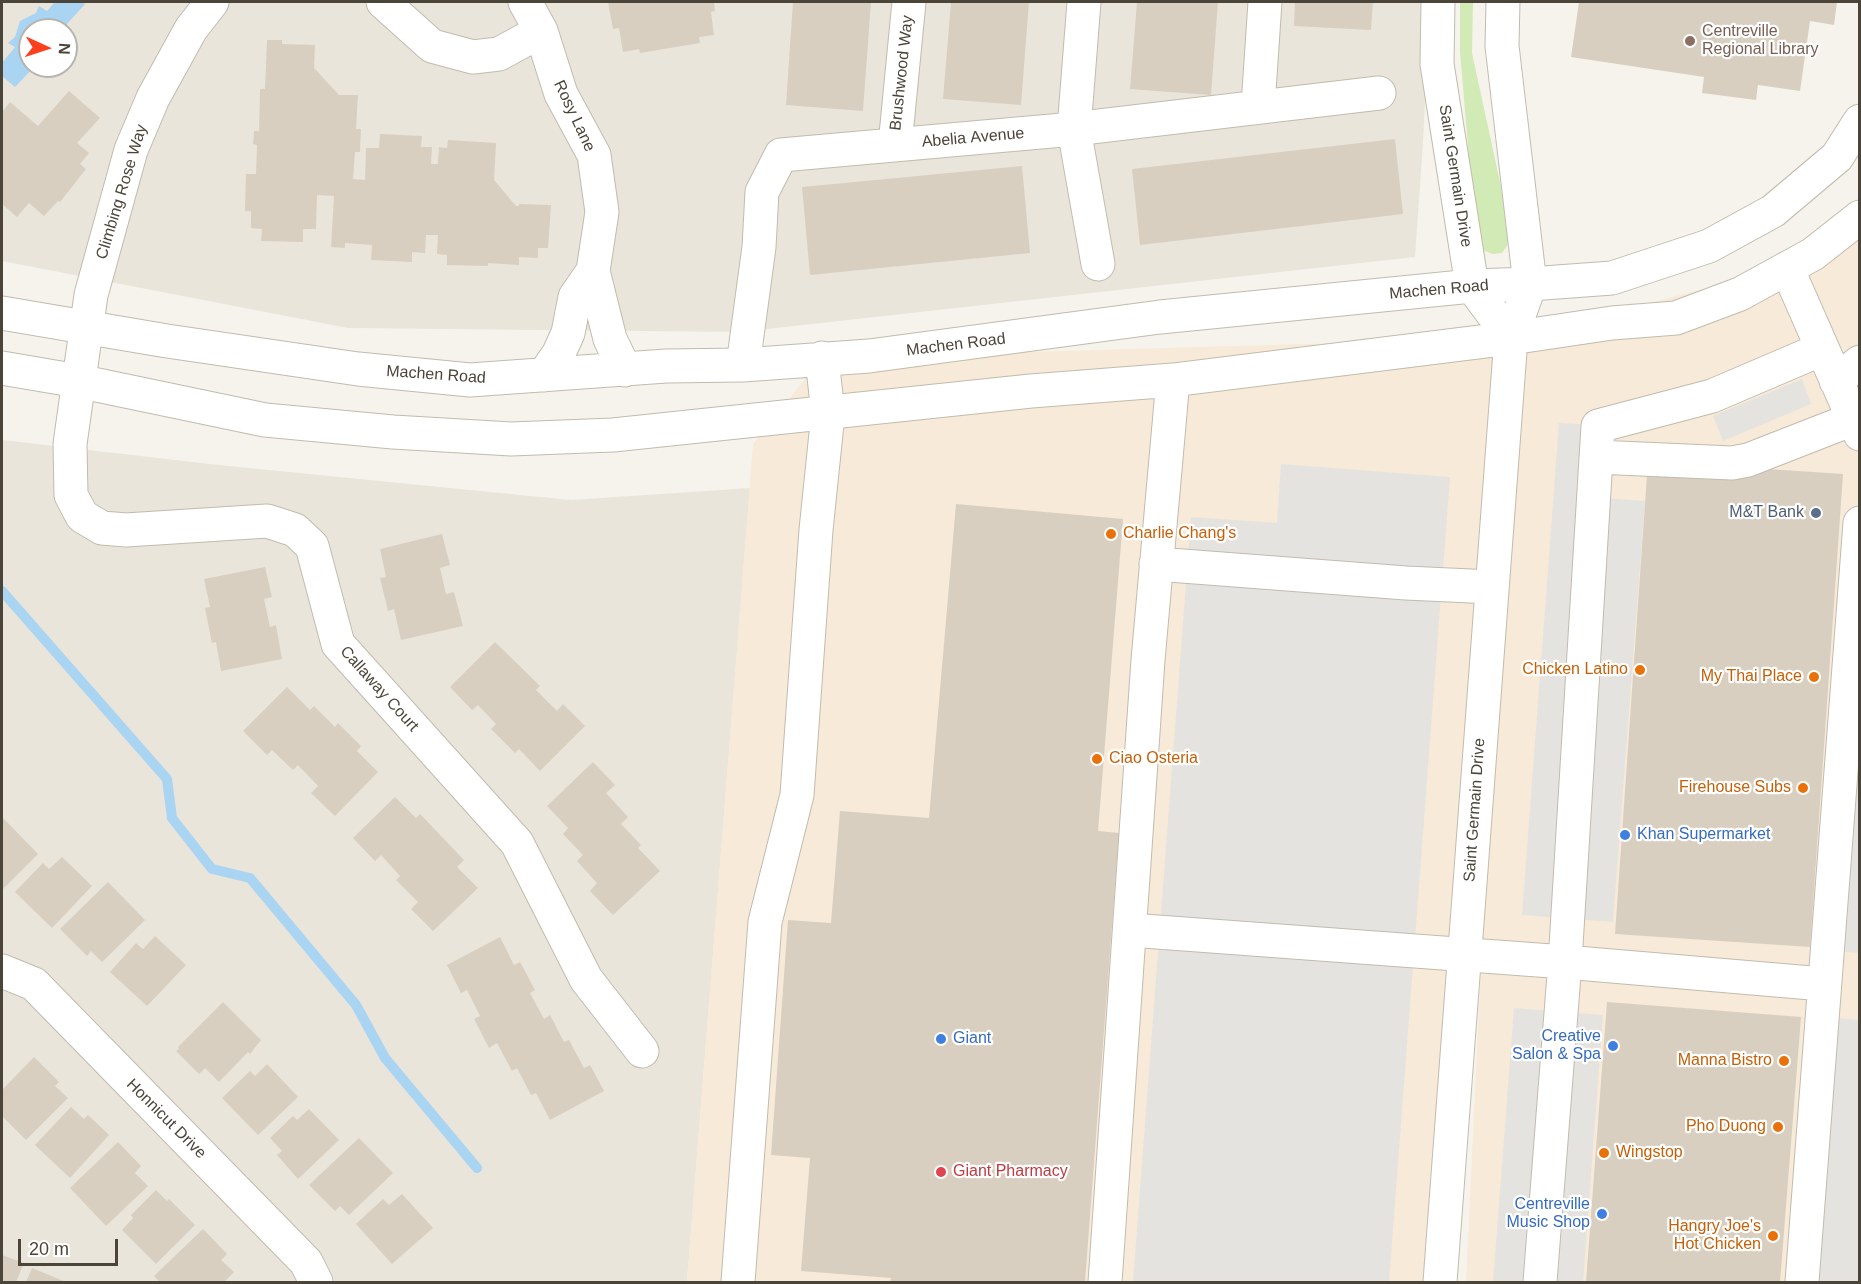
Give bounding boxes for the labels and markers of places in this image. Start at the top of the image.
place label: Centreville Regional Library [1702,22,1819,60]
marker: Centreville Regional Library [1683,34,1697,48]
place label: M&T Bank [1729,503,1804,523]
marker: M&T Bank [1809,506,1823,520]
place label: Charlie Chang's [1123,524,1236,544]
marker: Charlie Chang's [1104,527,1118,541]
place label: Chicken Latino [1522,660,1628,680]
marker: Chicken Latino [1633,663,1647,677]
place label: My Thai Place [1701,667,1802,687]
marker: My Thai Place [1807,670,1821,684]
place label: Ciao Osteria [1109,749,1198,769]
marker: Ciao Osteria [1090,752,1104,766]
place label: Firehouse Subs [1679,778,1791,798]
marker: Firehouse Subs [1796,781,1810,795]
place label: Khan Supermarket [1637,825,1770,845]
marker: Khan Supermarket [1618,828,1632,842]
place label: Creative Salon & Spa [1512,1027,1601,1065]
place label: Giant [953,1029,991,1049]
marker: Giant [934,1032,948,1046]
marker: Creative Salon & Spa [1606,1039,1620,1053]
place label: Manna Bistro [1678,1051,1772,1071]
marker: Manna Bistro [1777,1054,1791,1068]
place label: Pho Duong [1686,1117,1766,1137]
marker: Pho Duong [1771,1120,1785,1134]
place label: Wingstop [1616,1143,1683,1163]
marker: Wingstop [1597,1146,1611,1160]
place label: Giant Pharmacy [953,1162,1068,1182]
marker: Giant Pharmacy [934,1165,948,1179]
place label: Centreville Music Shop [1506,1195,1590,1233]
marker: Centreville Music Shop [1595,1207,1609,1221]
place label: Hangry Joe's Hot Chicken [1668,1217,1761,1255]
marker: Hangry Joe's Hot Chicken [1766,1229,1780,1243]

